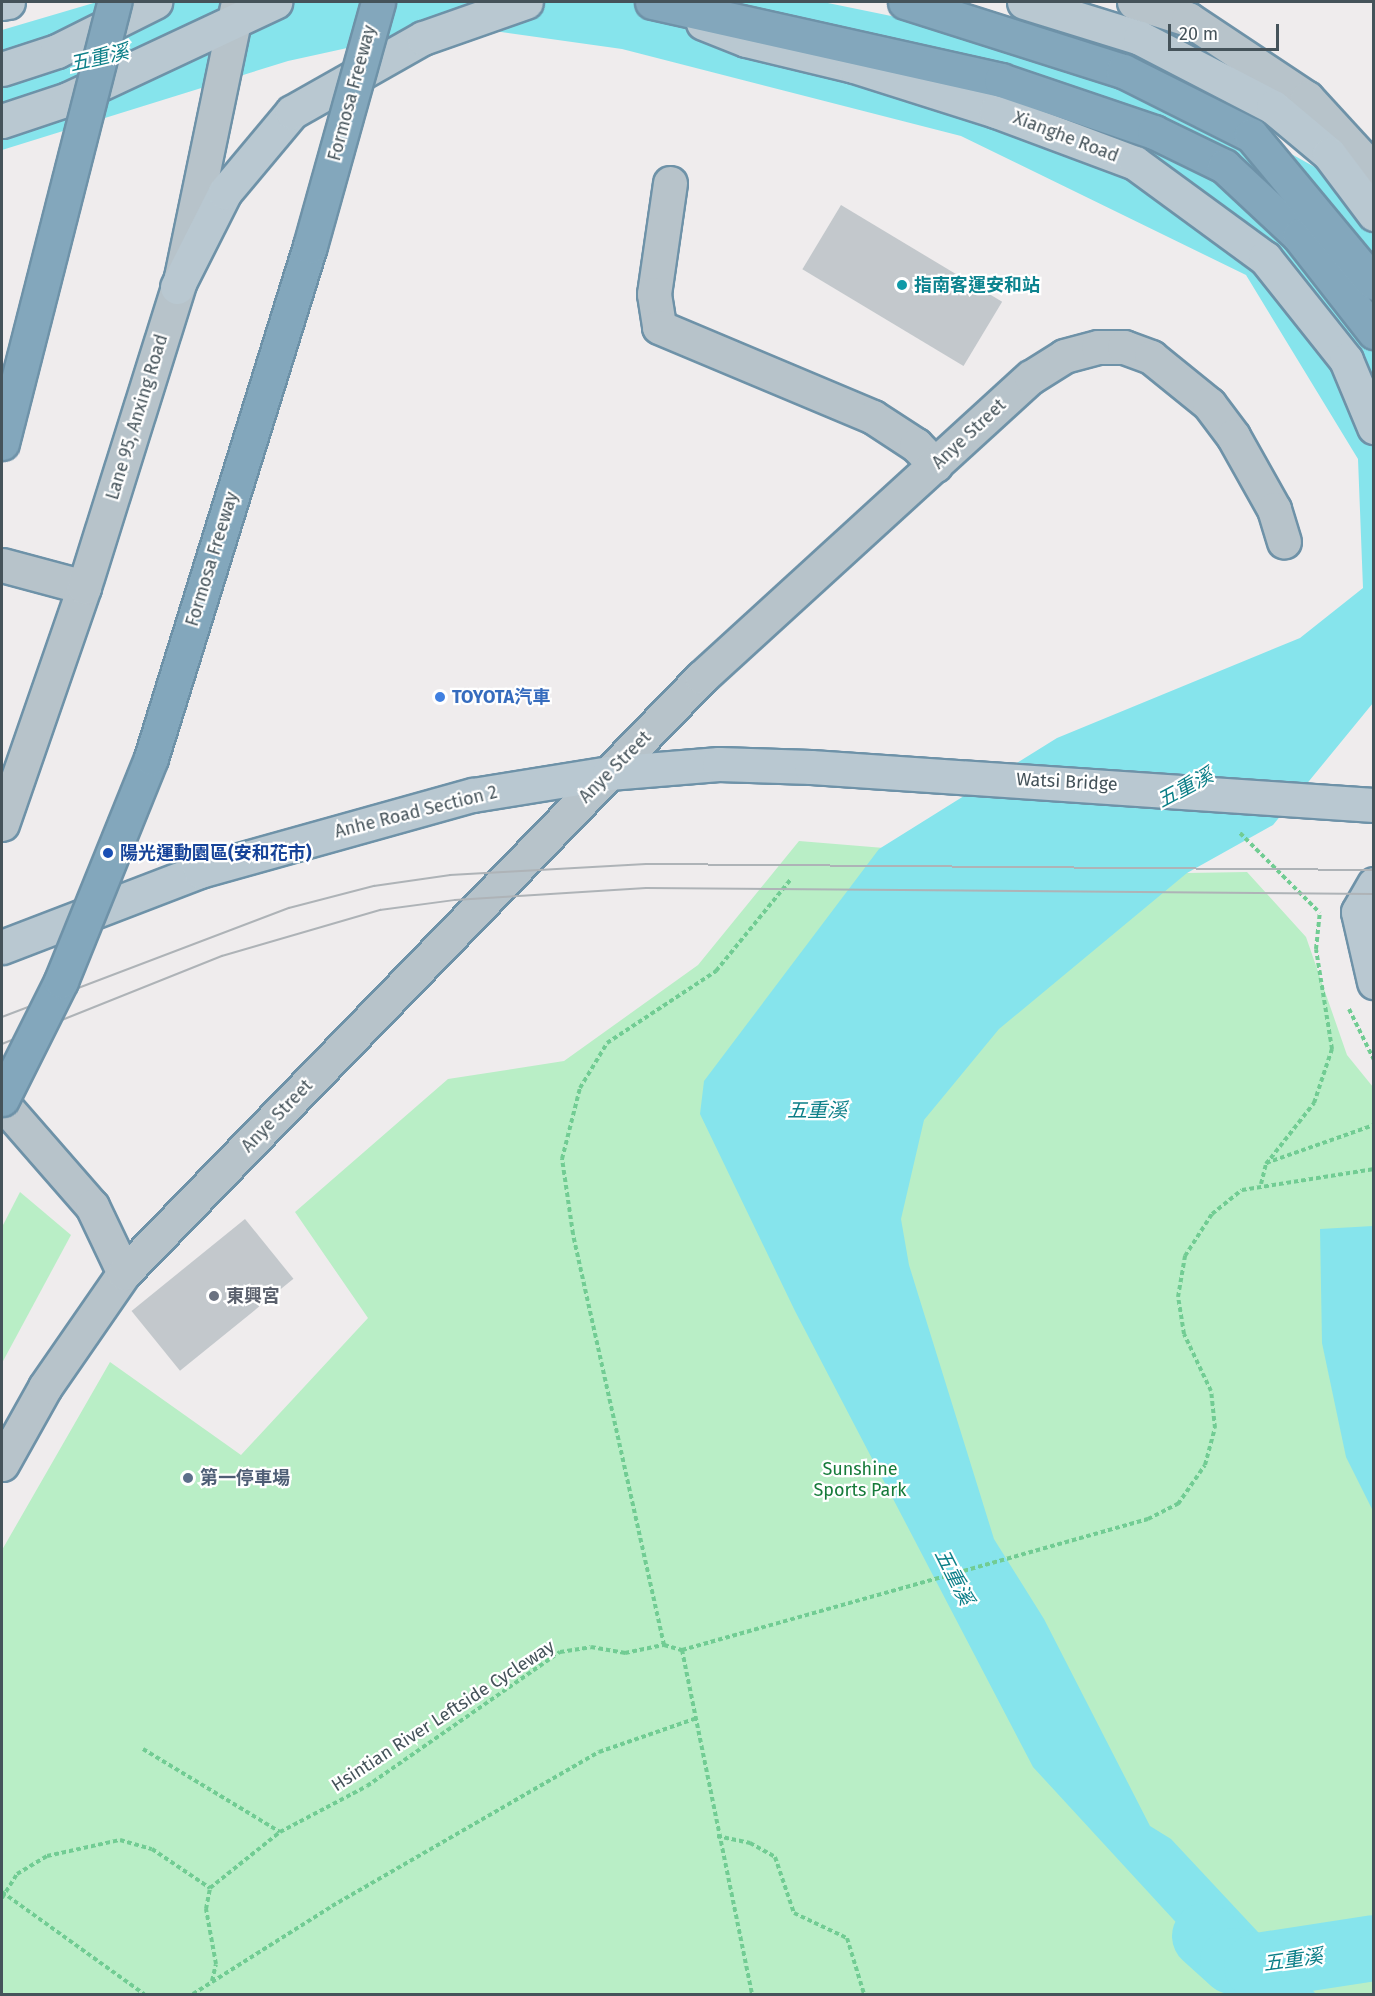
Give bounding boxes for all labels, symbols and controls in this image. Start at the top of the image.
scale bar [1171,12,1282,50]
street label: Formosa Freeway [323,23,381,163]
text: 20 m [1179,23,1218,45]
water label: 五重溪 [67,40,131,76]
street label: Xianghe Road [1010,107,1122,167]
place label: 指南客運安和站 [914,274,1040,296]
marker: 指南客運安和站 [895,278,909,292]
street label: Lane 95, Anxing Road [102,332,172,502]
street label: Anye Street [928,394,1010,474]
street label: Formosa Freeway [181,489,243,629]
place label: TOYOTA汽車 [452,686,550,708]
marker: TOYOTA汽車 [433,690,447,704]
street label: Anye Street [575,727,655,807]
water label: 五重溪 [1153,763,1217,813]
street label: Watsi Bridge [1016,769,1118,795]
street label: Anhe Road Section 2 [332,781,500,843]
place label: 陽光運動園區(安和花市) [120,842,312,864]
marker: 陽光運動園區(安和花市) [101,846,115,860]
street label: Anye Street [237,1075,317,1157]
water label: 五重溪 [787,1098,847,1122]
place label: 東興宮 [226,1285,280,1307]
marker: 東興宮 [207,1289,221,1303]
park label: Sunshine Sports Park [813,1459,907,1502]
place label: 第一停車場 [200,1467,290,1489]
marker: 第一停車場 [181,1471,195,1485]
water label: 五重溪 [930,1545,978,1609]
street label: Hsintian River Leftside Cycleway [327,1636,559,1796]
water label: 五重溪 [1262,1944,1324,1976]

